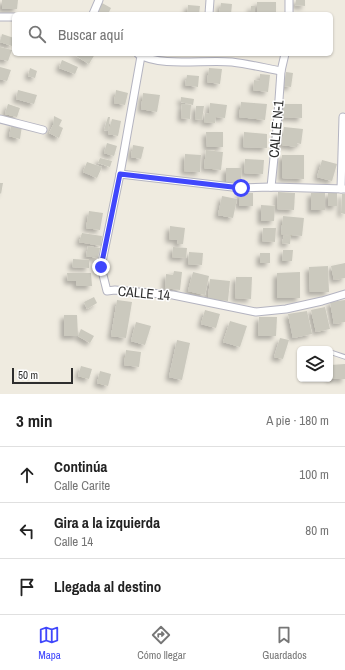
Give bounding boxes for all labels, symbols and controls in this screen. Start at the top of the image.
search box [12,12,333,56]
icon: search [26,23,48,45]
text: Buscar aquí [58,24,124,45]
street label: CALLE N-1 [265,99,288,159]
route start [232,179,250,197]
route end [92,258,110,276]
street label: CALLE 14 [117,282,171,304]
map controls [297,346,333,382]
button: layers [297,346,333,382]
scale bar [12,366,73,385]
text: 50 m [18,368,38,382]
text: 3 min [16,409,52,432]
text: A pie · 180 m [266,412,329,429]
text: Continúa [54,456,107,477]
icon: ahead [16,464,38,486]
text: 100 m [299,466,329,483]
text: Calle Carite [54,477,110,494]
text: Gira a la izquierda [54,512,160,533]
icon: left [16,520,38,542]
text: 80 m [305,522,329,539]
text: Calle 14 [54,533,93,550]
icon: arrive [16,576,38,598]
text: Llegada al destino [54,576,161,597]
tab: Mapa [38,624,61,662]
tab: Cómo llegar [137,624,186,662]
tab: Guardados [262,624,307,662]

